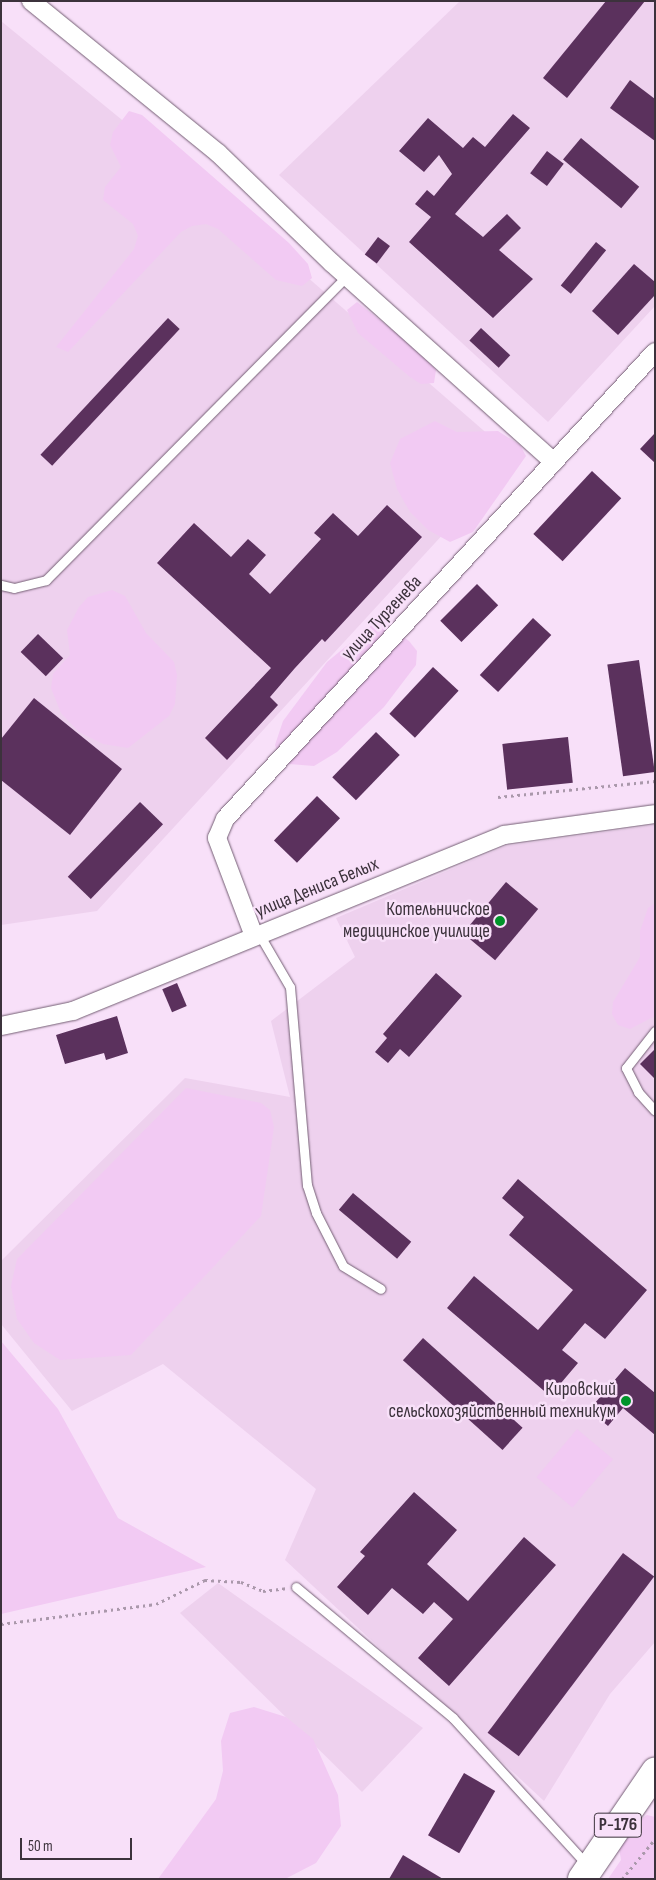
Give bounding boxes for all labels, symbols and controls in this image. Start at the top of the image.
street label: улица Тургенева [337,571,427,665]
street label: улица Дениса Белых [252,853,382,923]
place label: Котельничское медицинское училище [343,899,490,943]
marker: Котельничское медицинское училище [494,915,506,927]
place label: Кировский сельскохозяйственный техникум [388,1379,616,1423]
marker: Кировский сельскохозяйственный техникум [620,1395,632,1407]
road number: Р-176 [593,1810,643,1840]
scale bar [22,1828,135,1860]
text: 50 m [28,1837,53,1856]

